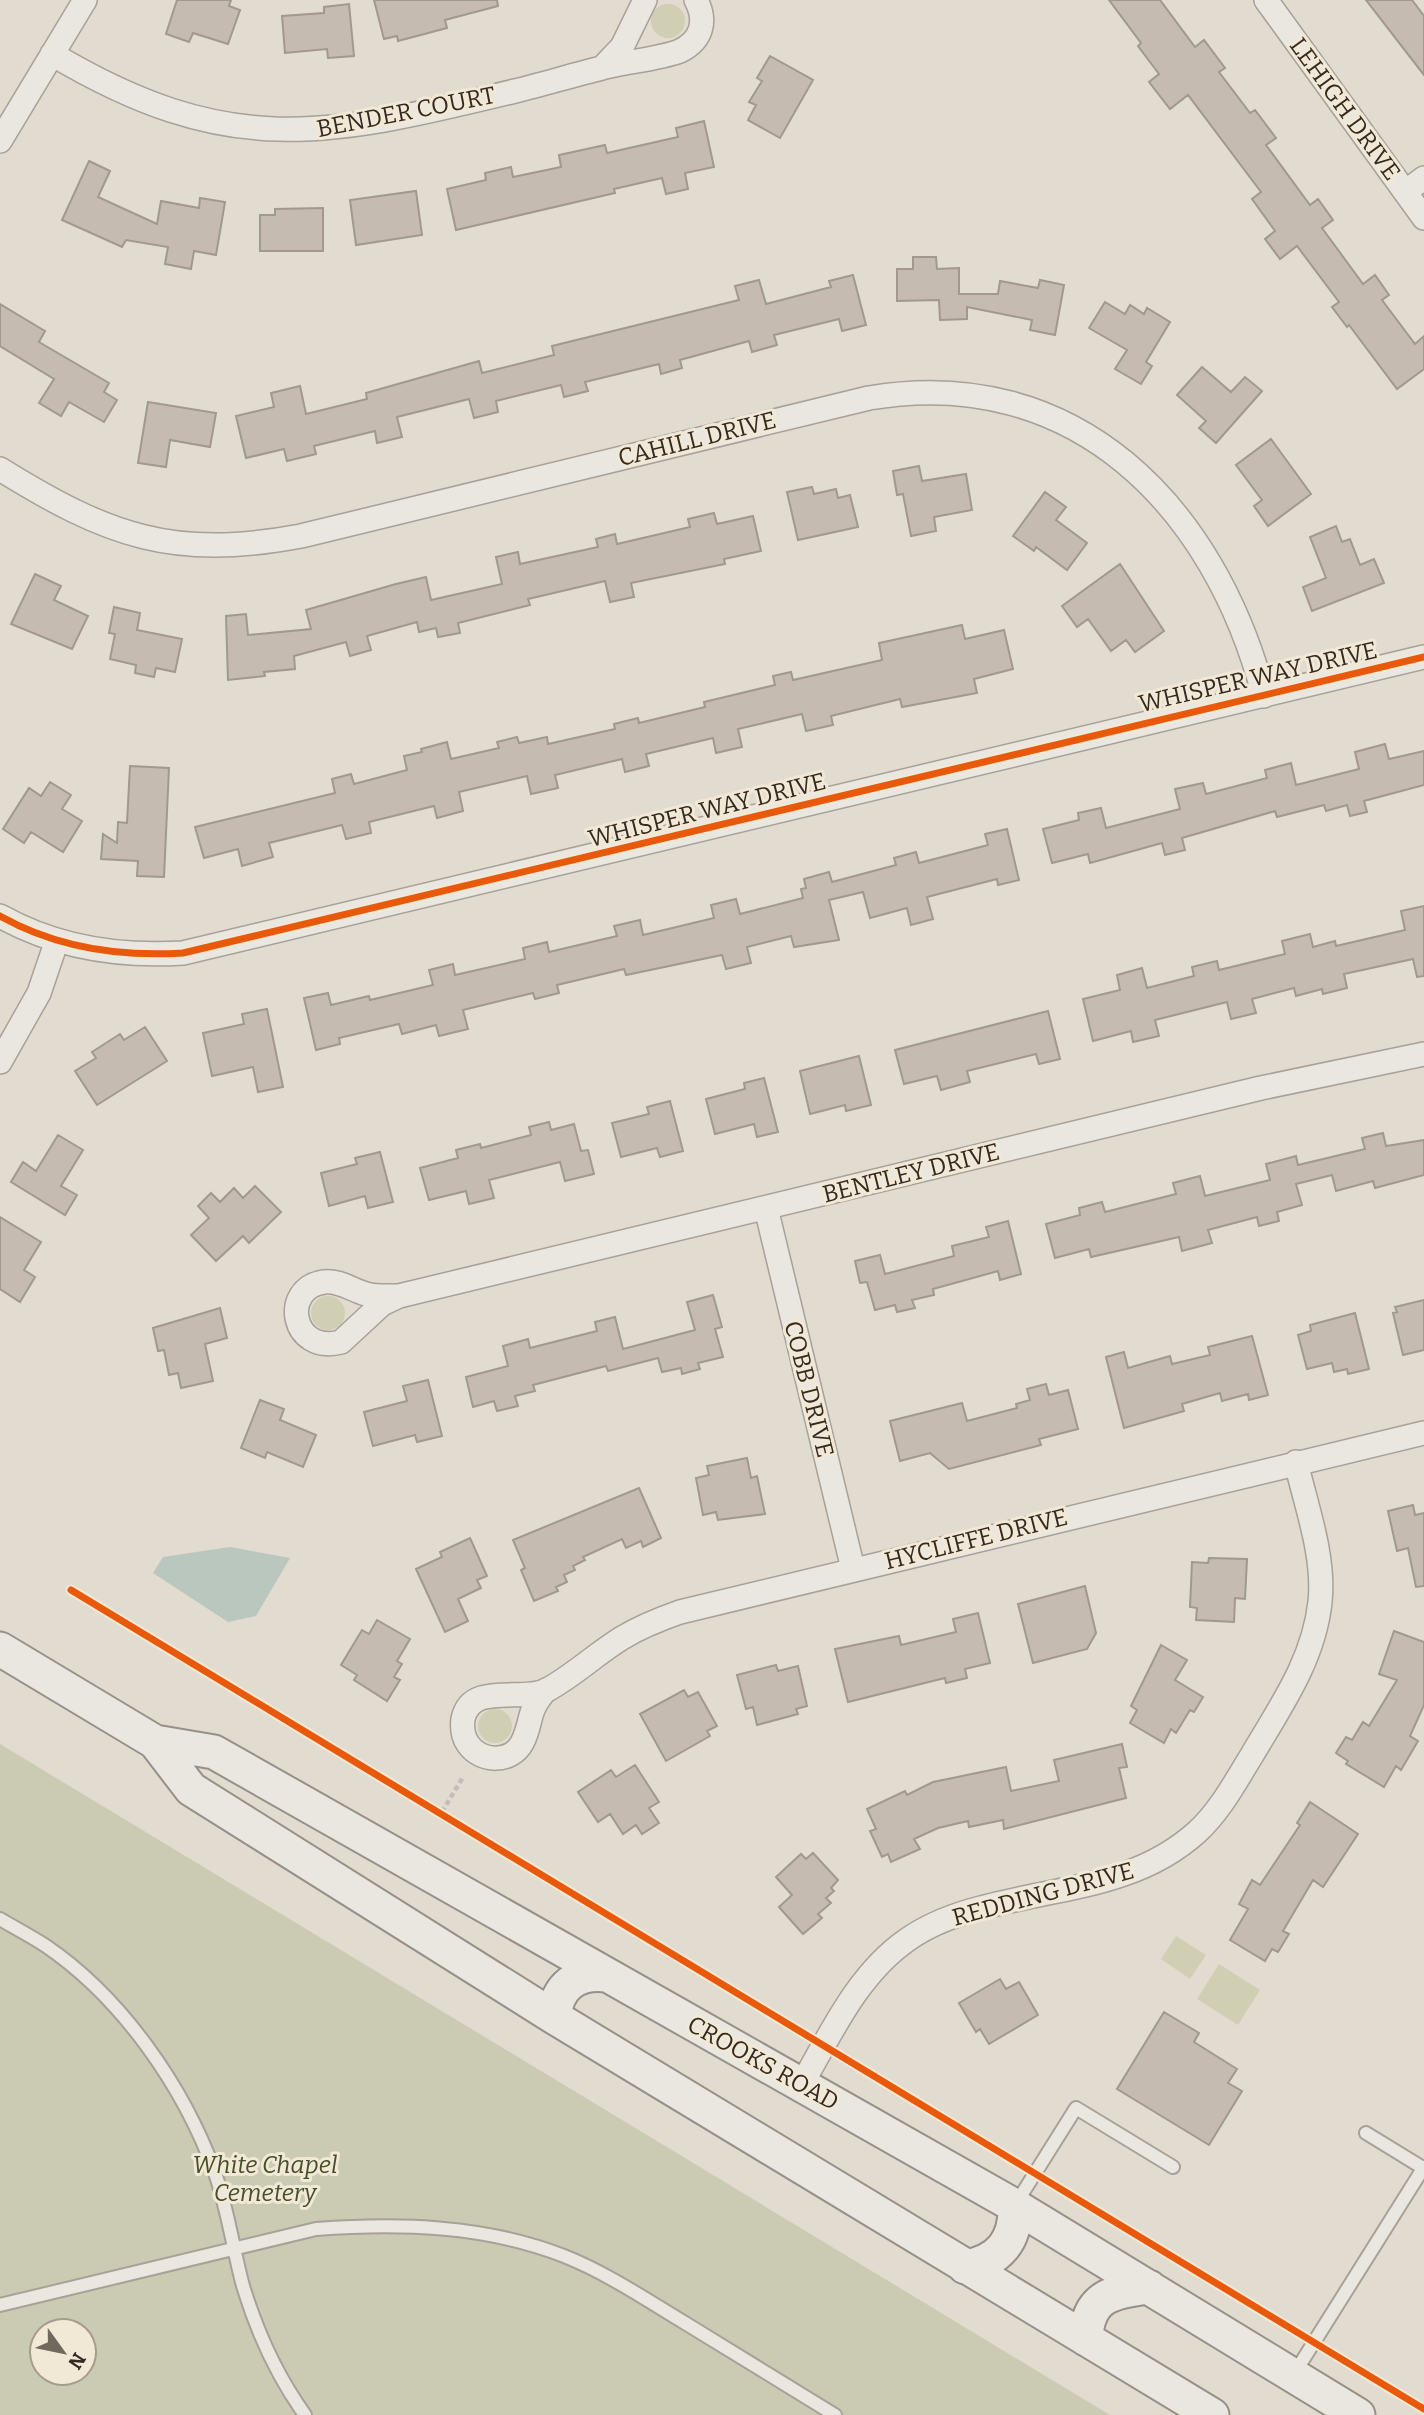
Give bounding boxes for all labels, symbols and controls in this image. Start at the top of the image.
street label: LEHIGH DRIVE [1284,32,1406,186]
street label: BENDER COURT [314,81,498,143]
street label: CAHILL DRIVE [615,406,779,472]
street label: WHISPER WAY DRIVE [1136,636,1380,718]
street label: WHISPER WAY DRIVE [585,767,829,853]
street label: BENTLEY DRIVE [820,1137,1002,1209]
street label: COBB DRIVE [779,1318,839,1460]
street label: HYCLIFFE DRIVE [882,1503,1070,1575]
street label: REDDING DRIVE [949,1856,1137,1932]
street label: CROOKS ROAD [683,2010,843,2116]
park label: White Chapel Cemetery [193,2151,337,2207]
north arrow [28,2317,98,2387]
text: N [63,2349,90,2374]

